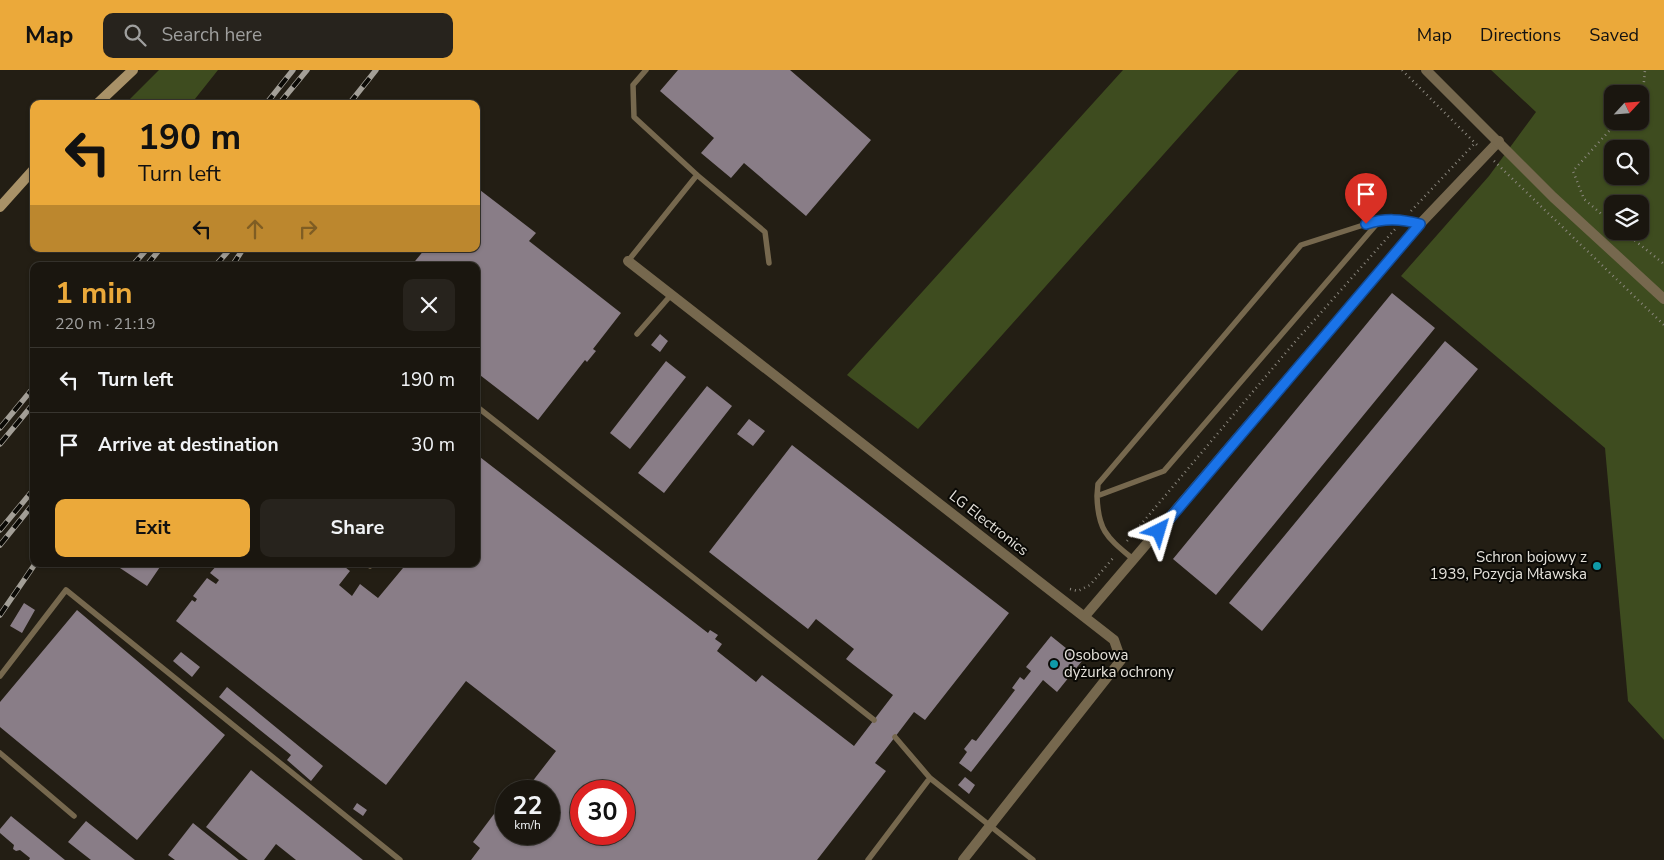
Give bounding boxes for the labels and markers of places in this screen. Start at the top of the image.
pin [1345,173,1387,224]
place label: Schron bojowy z 1939, Pozycja Mławska [1429,547,1587,584]
marker: Schron bojowy z 1939, Pozycja Mławska [1591,560,1603,572]
place label: Osobowa dyżurka ochrony [1064,645,1174,682]
marker: Osobowa dyżurka ochrony [1048,658,1060,670]

